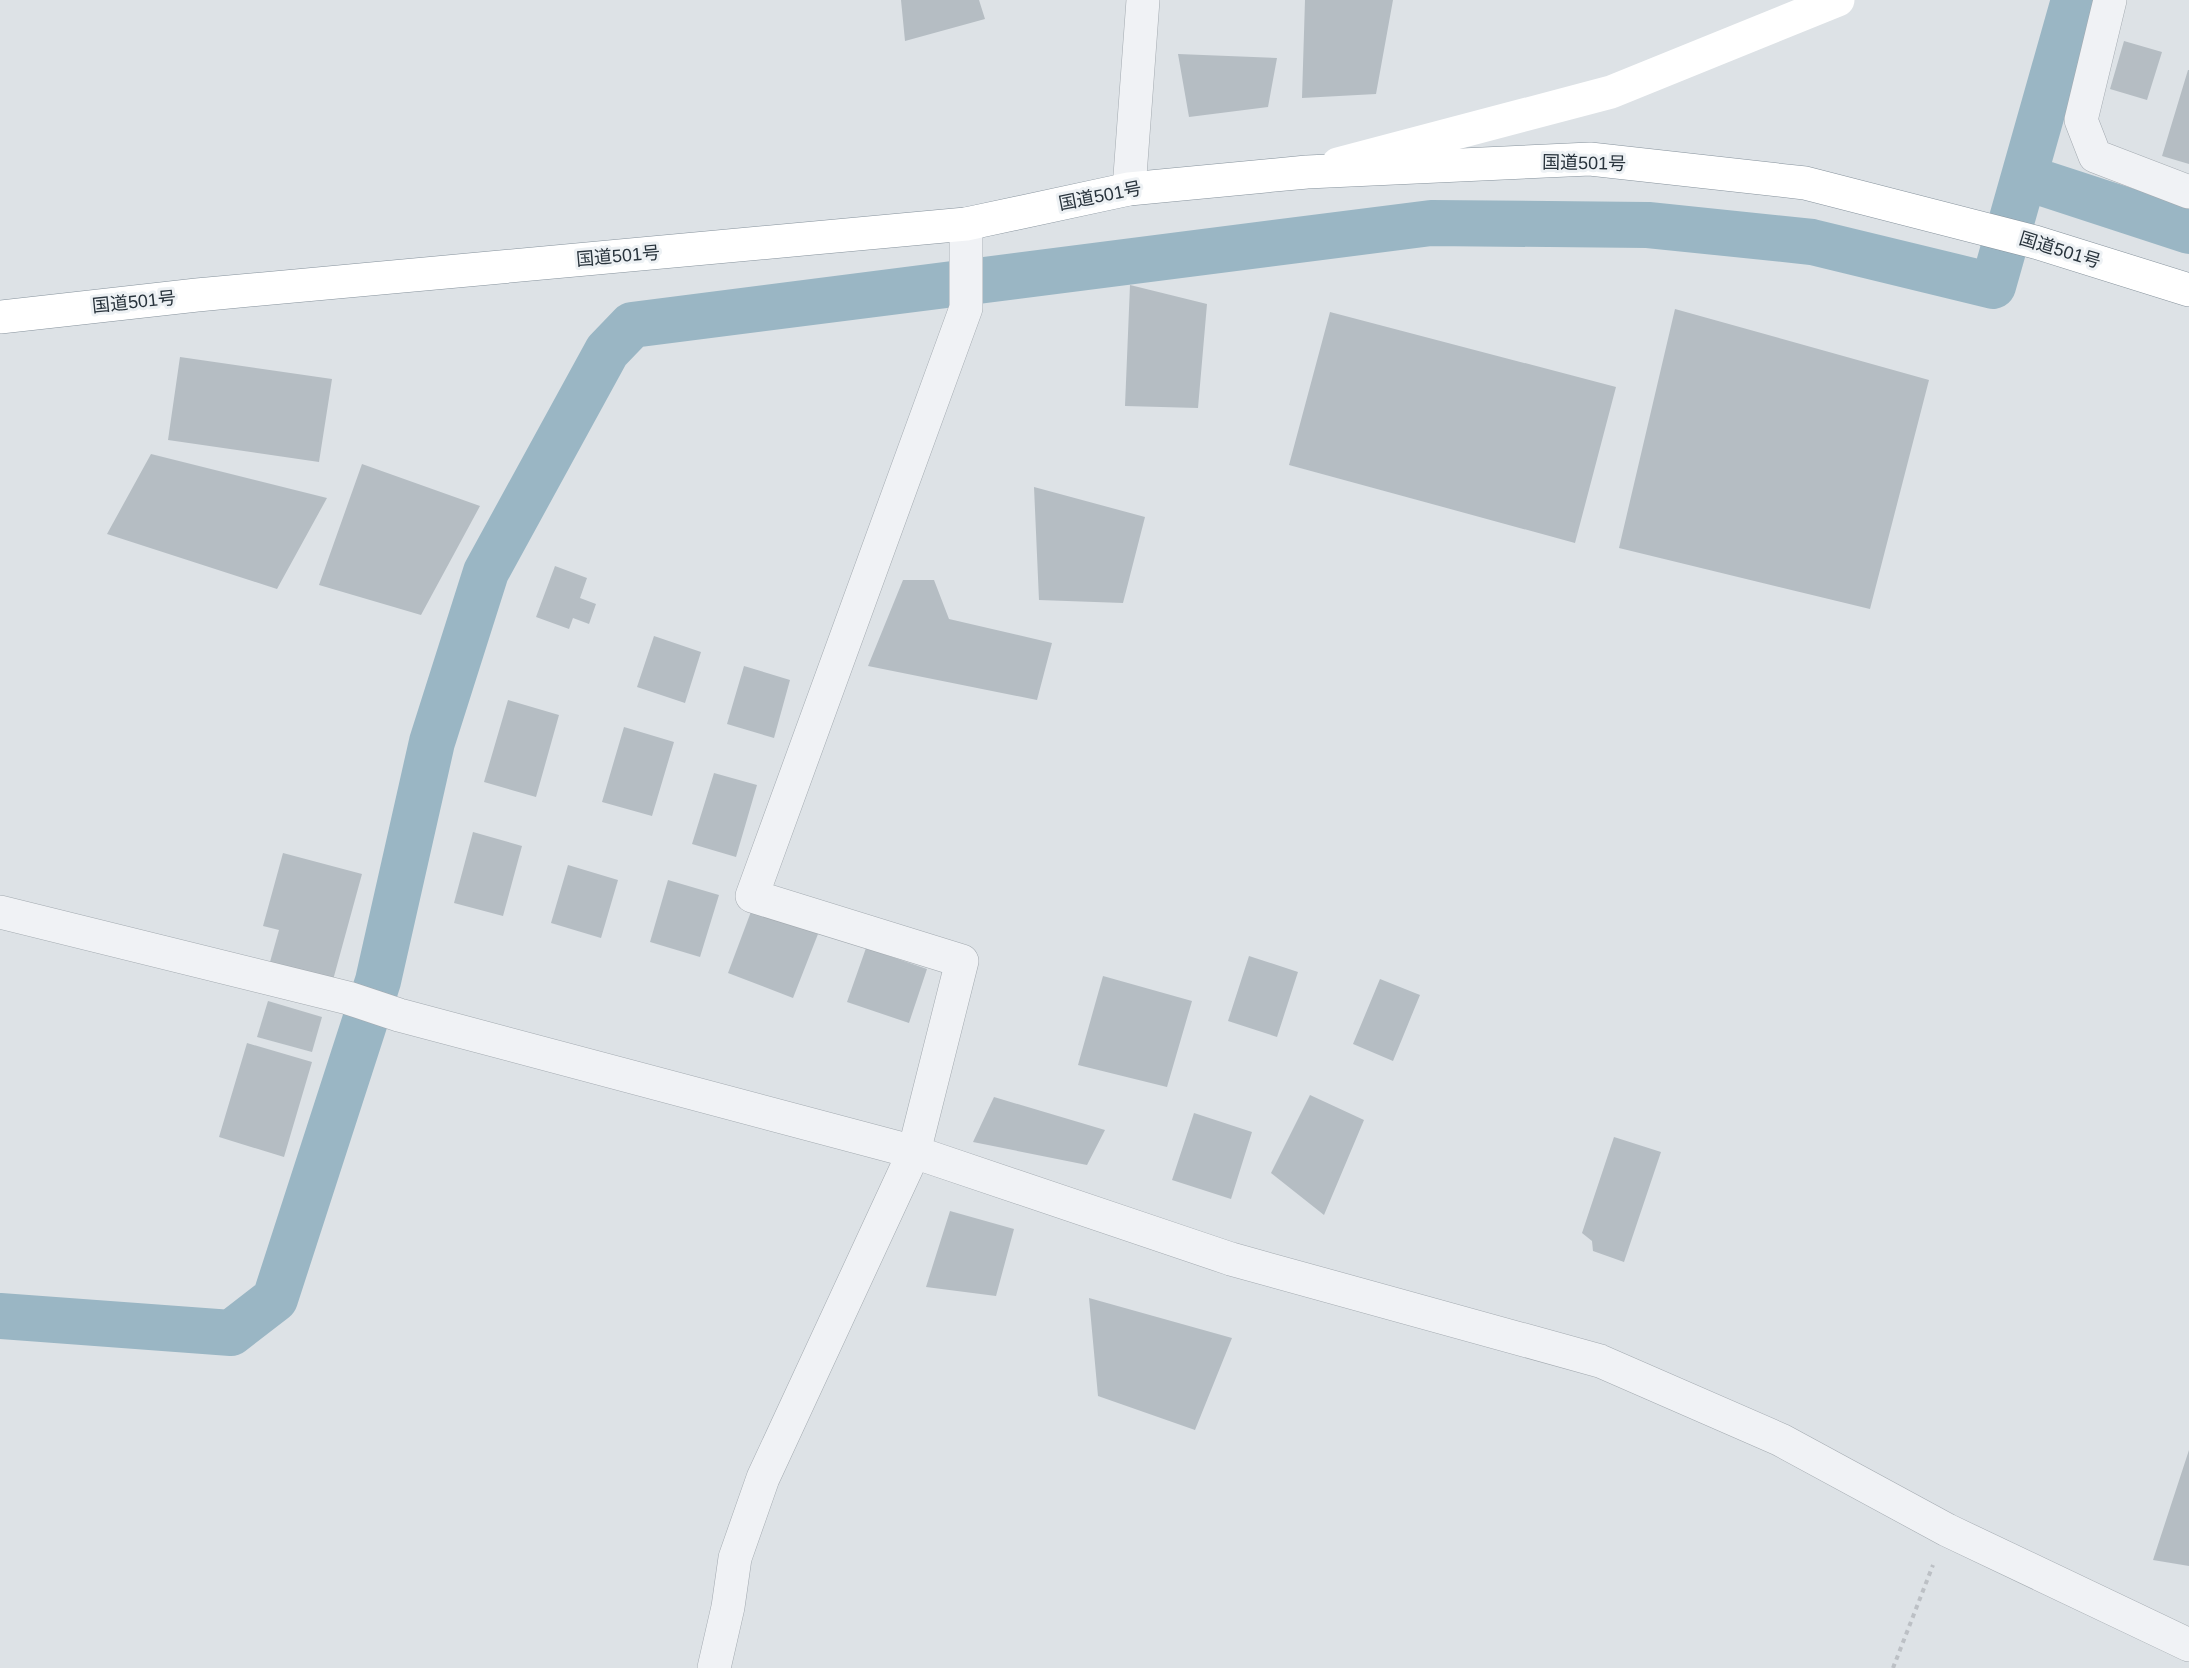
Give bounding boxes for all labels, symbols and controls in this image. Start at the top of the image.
street label: 国道501号 [1542,152,1626,174]
street label: 国道501号 [1057,178,1143,214]
street label: 国道501号 [2017,228,2103,272]
street label: 国道501号 [575,242,661,270]
street label: 国道501号 [91,288,177,316]

